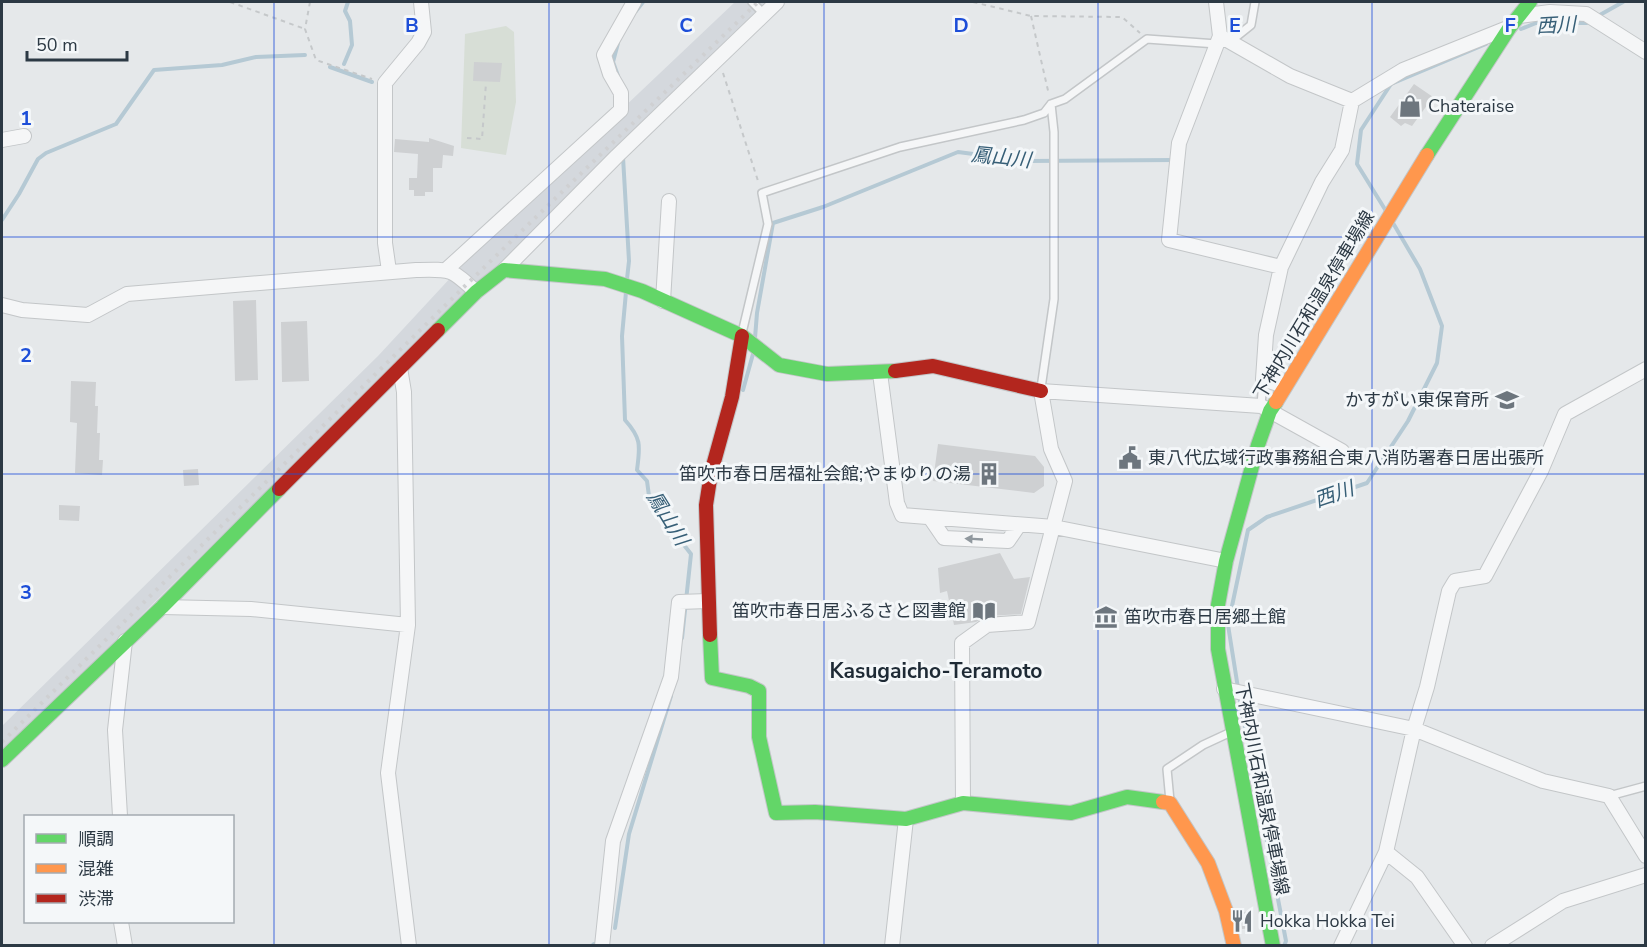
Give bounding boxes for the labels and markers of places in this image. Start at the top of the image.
shop icon: Chateraise [1397,93,1423,119]
place label: Chateraise [1428,94,1514,118]
school or university icon: かすがい東保育所 [1494,387,1520,413]
place label: かすがい東保育所 [1345,388,1489,412]
public building icon: 東八代広域行政事務組合東八消防署春日居出張所 [1117,445,1143,471]
place label: 東八代広域行政事務組合東八消防署春日居出張所 [1148,446,1544,470]
building icon: 笛吹市春日居福祉会館;やまゆりの湯 [976,461,1002,487]
place label: 笛吹市春日居福祉会館;やまゆりの湯 [679,462,971,486]
library icon: 笛吹市春日居ふるさと図書館 [971,598,997,624]
place label: 笛吹市春日居ふるさと図書館 [732,599,966,623]
museum icon: 笛吹市春日居郷土館 [1093,604,1119,630]
place label: 笛吹市春日居郷土館 [1124,605,1286,629]
restaurant icon: Hokka Hokka Tei [1229,908,1255,934]
place label: Hokka Hokka Tei [1260,909,1395,933]

